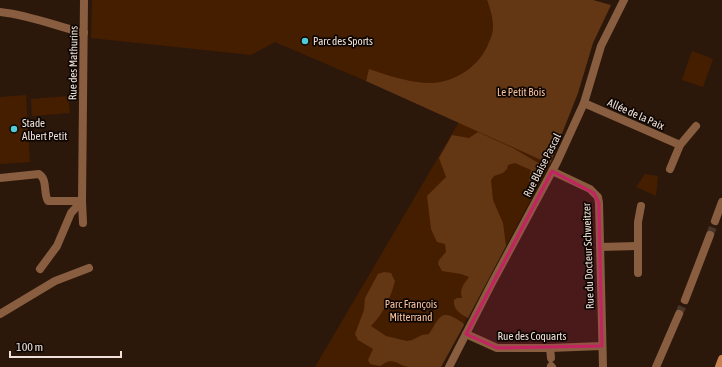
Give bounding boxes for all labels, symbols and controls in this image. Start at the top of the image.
street label: Rue des Mathurins [66,26,80,100]
place label: Parc des Sports [313,35,373,47]
marker: Parc des Sports [300,36,310,46]
park label: Le Petit Bois [497,86,545,98]
street label: Allée de la Paix [606,96,667,132]
place label: Stade Albert Petit [22,117,67,142]
marker: Stade Albert Petit [9,124,19,134]
street label: Rue Blaise Pascal [521,131,563,199]
street label: Rue du Docteur Schweitzer [580,202,596,309]
park label: Parc François Mitterrand [385,298,437,323]
street label: Rue des Coquarts [498,330,567,342]
scale bar [10,333,121,359]
text: 100 m [16,340,43,354]

